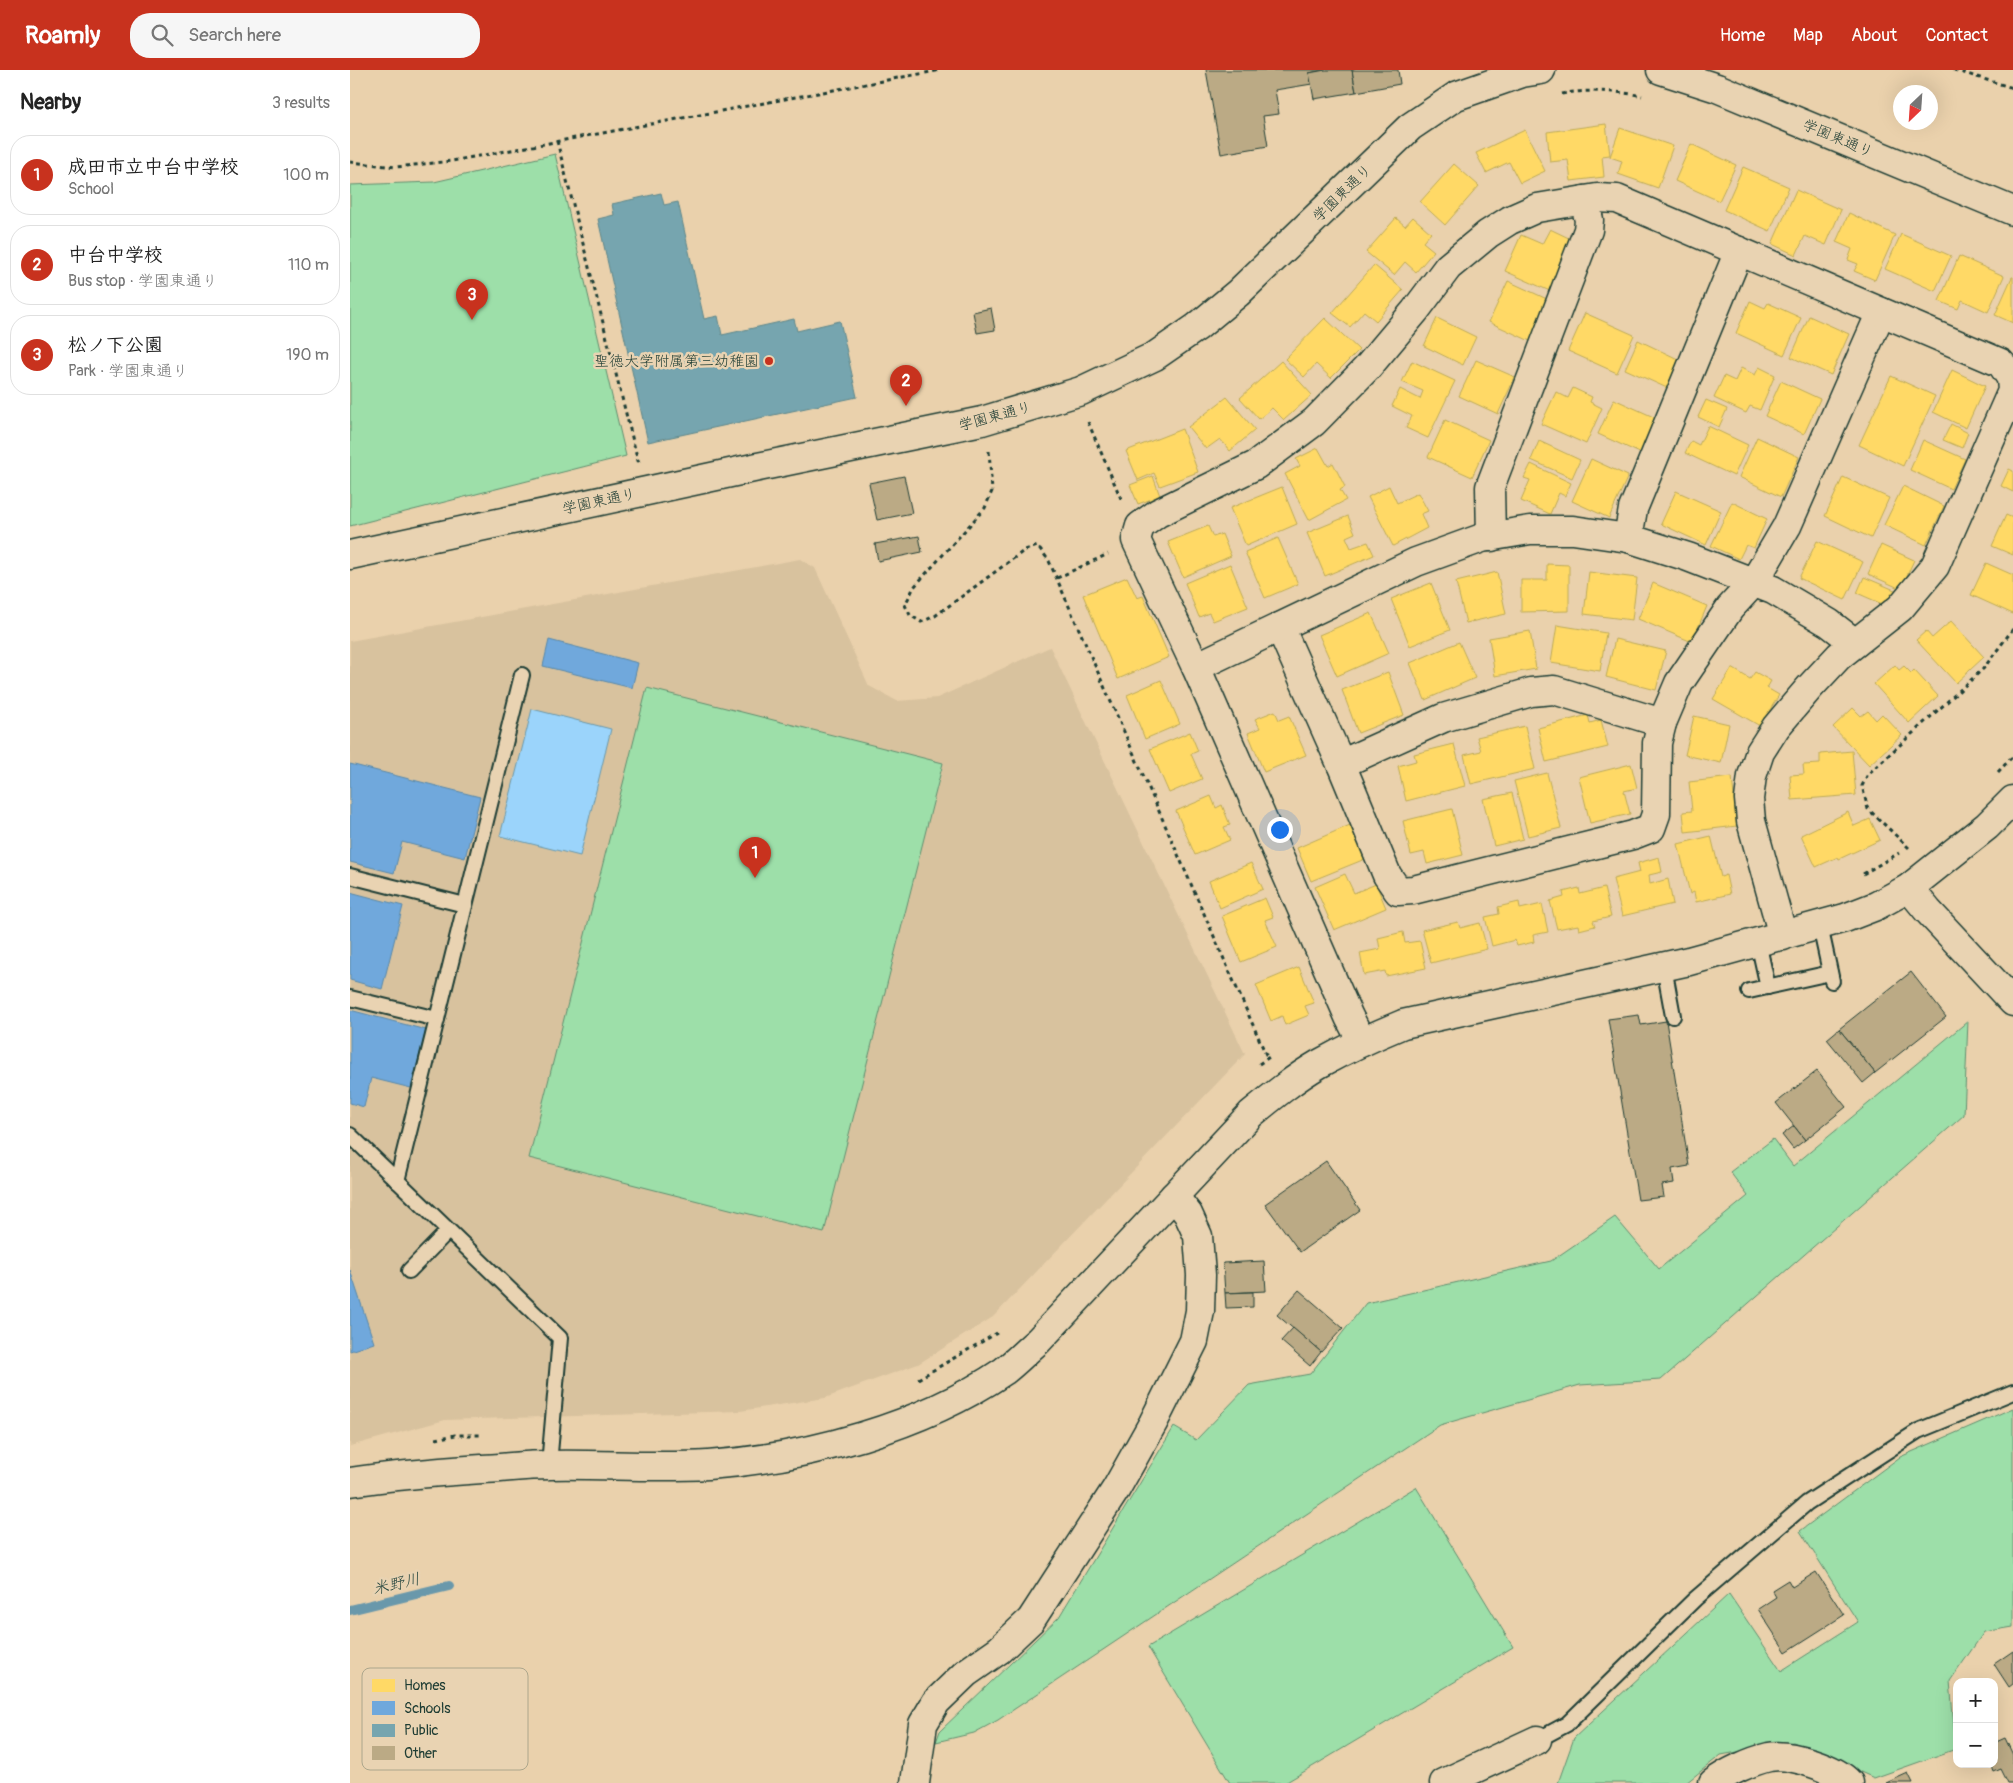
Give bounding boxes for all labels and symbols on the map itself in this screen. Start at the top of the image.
north arrow [1893,85,1938,130]
street label: 学園東通り [1800,115,1876,162]
street label: 学園東通り [1309,160,1376,226]
pin: 3 [456,279,488,320]
place label: 聖徳大学附属第三幼稚園 [594,352,759,371]
marker: 聖徳大学附属第三幼稚園 [763,355,775,367]
pin: 2 [890,365,922,406]
street label: 学園東通り [956,398,1034,435]
street label: 学園東通り [560,484,638,519]
your location [1267,817,1293,843]
pin: 1 [739,837,771,878]
water label: 米野川 [371,1569,422,1599]
legend [362,1668,528,1770]
text: Homes [404,1677,446,1694]
text: Schools [404,1700,451,1717]
text: Public [404,1722,439,1739]
text: Other [404,1745,437,1762]

